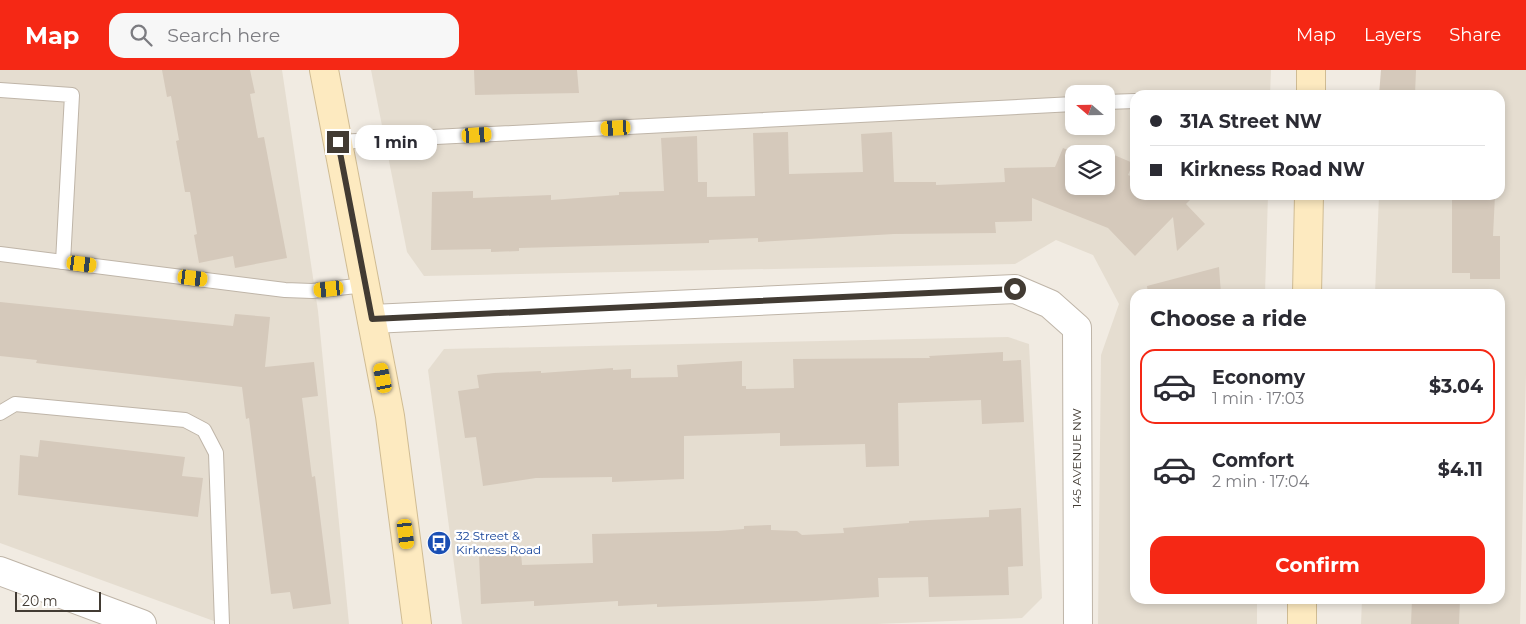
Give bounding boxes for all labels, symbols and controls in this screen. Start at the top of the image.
search box [109,13,459,58]
text: Map [25,21,79,50]
icon: search [127,21,155,49]
text: Search here [167,24,280,47]
text: Map [1296,24,1336,46]
text: Layers [1364,24,1421,46]
text: Share [1449,24,1501,46]
north arrow [1065,85,1115,135]
map controls [1065,85,1115,195]
text: 31A Street NW [1180,110,1322,133]
car [600,120,631,136]
callout: 1 min [356,124,438,160]
car [461,127,492,143]
route end [327,131,349,153]
text: 1 min [374,133,418,152]
button: layers [1065,145,1115,195]
text: Kirkness Road NW [1180,158,1365,181]
car [66,255,97,273]
car [177,269,208,287]
route start [1004,278,1026,300]
car [313,280,344,298]
text: Choose a ride [1150,305,1307,332]
car [372,362,393,394]
icon: car [1152,364,1197,409]
text: Economy [1212,366,1305,389]
text: $3.04 [1429,375,1483,398]
text: 1 min · 17:03 [1212,389,1304,408]
street label: 145 AVENUE NW [1069,408,1084,508]
icon: car [1152,447,1197,492]
text: Comfort [1212,449,1294,472]
text: $4.11 [1438,458,1483,481]
text: 2 min · 17:04 [1212,472,1309,491]
car [396,518,415,550]
place label: 32 Street & Kirkness Road [456,528,541,557]
bus stop icon: 32 Street & Kirkness Road [426,530,452,556]
button: Confirm [1150,536,1485,594]
scale bar [15,589,101,612]
text: 20 m [22,592,58,610]

